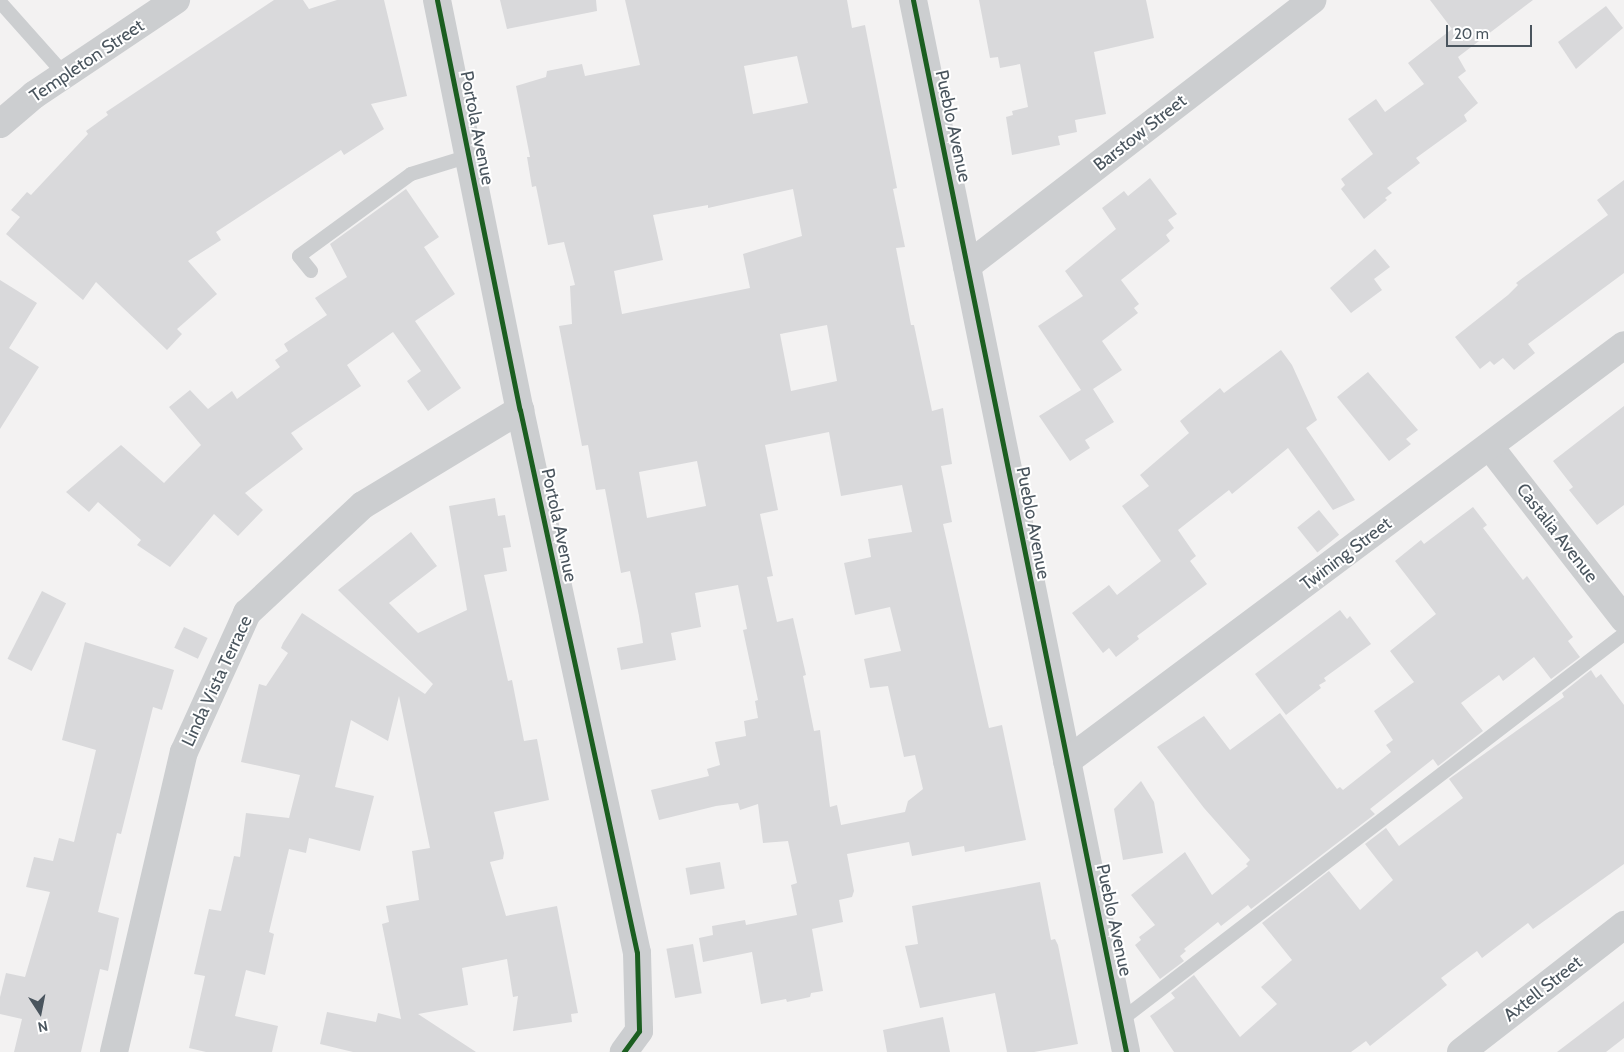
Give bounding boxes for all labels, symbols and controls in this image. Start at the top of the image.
street label: Templeton Street [26,15,148,107]
scale bar [1449,15,1535,47]
text: 20 m [1454,25,1489,43]
street label: Pueblo Avenue [931,68,975,184]
street label: Portola Avenue [455,69,499,187]
street label: Barstow Street [1089,90,1191,176]
street label: Pueblo Avenue [1012,465,1054,581]
street label: Portola Avenue [536,466,582,584]
street label: Castalia Avenue [1512,479,1602,587]
street label: Twining Street [1296,513,1396,595]
street label: Linda Vista Terrace [177,612,257,750]
street label: Pueblo Avenue [1092,862,1136,978]
street label: Axtell Street [1499,952,1587,1026]
north arrow [15,987,65,1037]
text: N [36,1017,49,1037]

